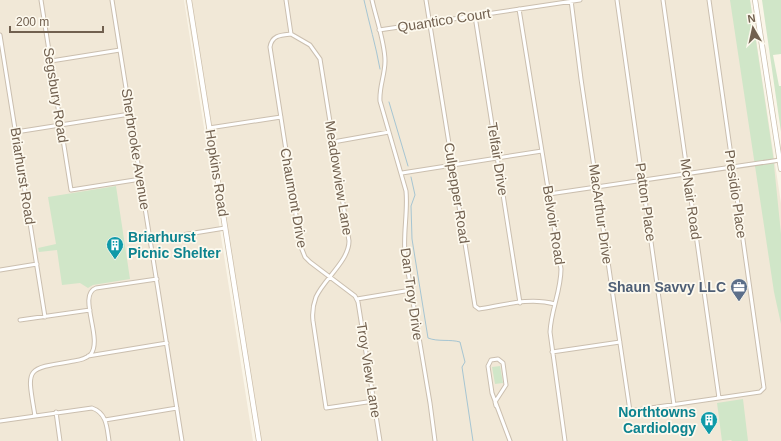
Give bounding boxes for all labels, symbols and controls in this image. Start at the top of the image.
street label: Quantico Court [396,5,492,35]
scale bar [10,8,103,34]
north arrow [733,8,773,48]
text: N [747,12,756,25]
text: 200 m [16,15,49,29]
street label: Segsbury Road [41,46,71,144]
street label: Sherbrooke Avenue [118,87,154,211]
street label: Meadowview Lane [322,119,356,237]
street label: Telfair Drive [484,121,512,197]
street label: Briarhurst Road [7,126,39,226]
street label: Hopkins Road [202,128,232,218]
street label: Culpepper Road [441,141,473,245]
street label: Chaumont Drive [277,147,311,249]
street label: Presidio Place [722,149,750,240]
street label: McNair Road [677,157,705,241]
street label: Patton Place [633,162,659,243]
street label: MacArthur Drive [586,163,616,265]
street label: Belvoir Road [540,184,568,266]
place label: Briarhurst Picnic Shelter [128,229,221,261]
building icon: Briarhurst Picnic Shelter [105,235,125,260]
street label: Dan Troy Drive [398,247,426,342]
office icon: Shaun Savvy LLC [729,277,749,302]
place label: Shaun Savvy LLC [608,279,726,295]
street label: Troy View Lane [354,321,384,419]
place label: Northtowns Cardiology [618,404,696,436]
building icon: Northtowns Cardiology [699,410,719,435]

